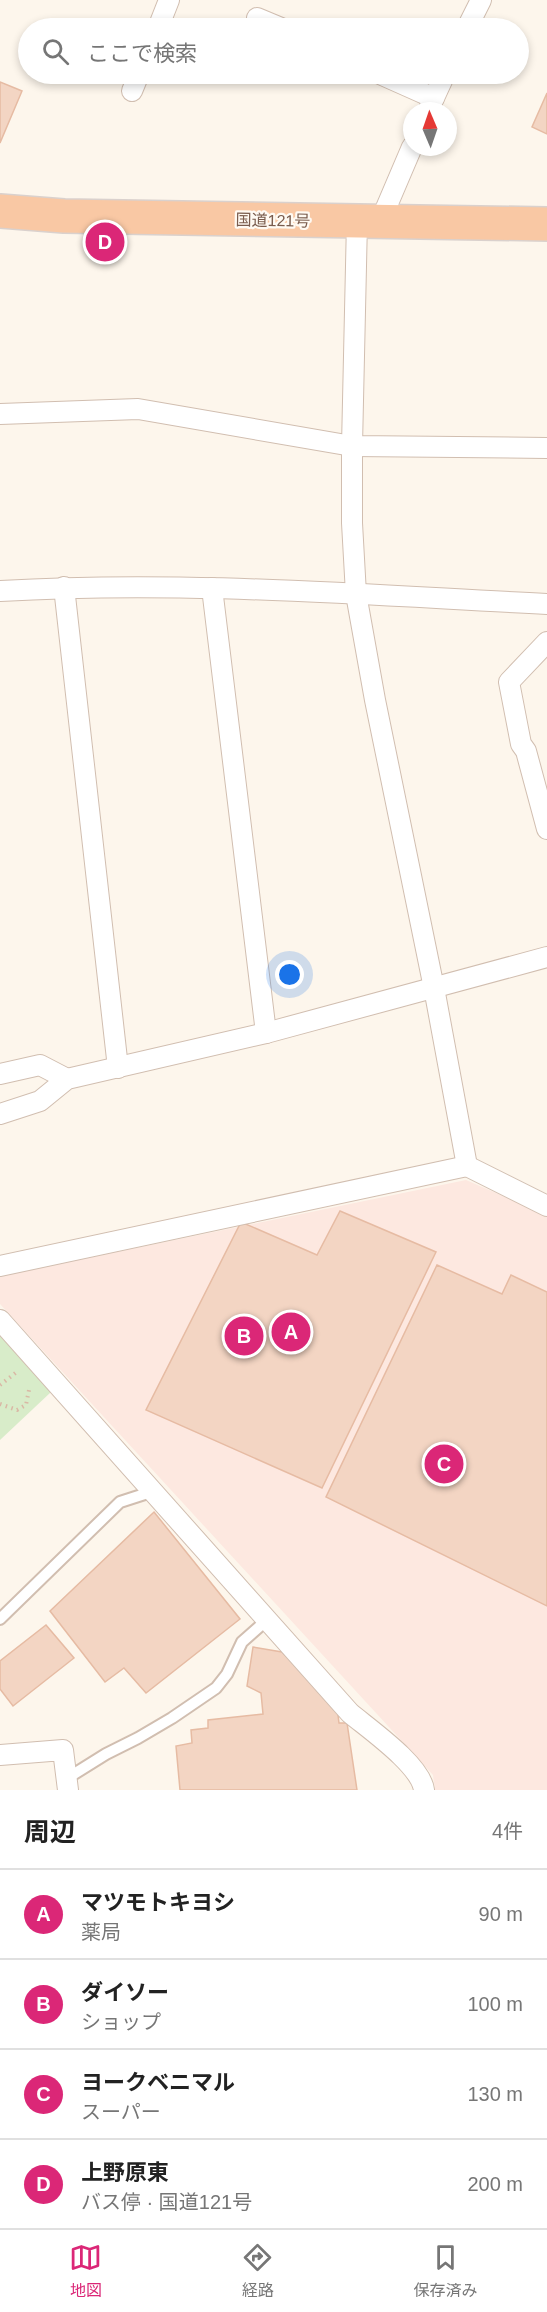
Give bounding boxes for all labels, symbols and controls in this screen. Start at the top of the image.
search box [18,18,529,84]
icon: search [39,35,72,68]
text: ここで検索 [87,41,197,66]
north arrow [403,102,457,156]
street label: 国道121号 [235,211,310,230]
pin: D [86,220,124,264]
your location [275,960,304,989]
pin: A [272,1310,310,1354]
pin: B [224,1314,264,1358]
pin: C [424,1442,464,1486]
text: 周辺 [24,1817,76,1847]
text: 4件 [492,1820,523,1842]
text: マツモトキヨシ [81,1890,235,1915]
text: A [36,1903,51,1925]
text: 90 m [479,1903,523,1925]
text: 薬局 [81,1921,121,1943]
text: ダイソー [81,1980,169,2005]
text: B [36,1993,51,2015]
text: 100 m [467,1993,523,2015]
text: ショップ [81,2011,161,2033]
text: ヨークベニマル [81,2070,235,2095]
text: C [36,2083,51,2105]
text: 130 m [467,2083,523,2105]
text: スーパー [81,2101,161,2123]
text: 上野原東 [81,2160,169,2185]
text: D [36,2173,51,2195]
text: 200 m [467,2173,523,2195]
text: バス停 · 国道121号 [81,2191,252,2213]
tab: 地図 [69,2241,102,2301]
tab: 経路 [241,2241,274,2301]
tab: 保存済み [413,2241,477,2301]

